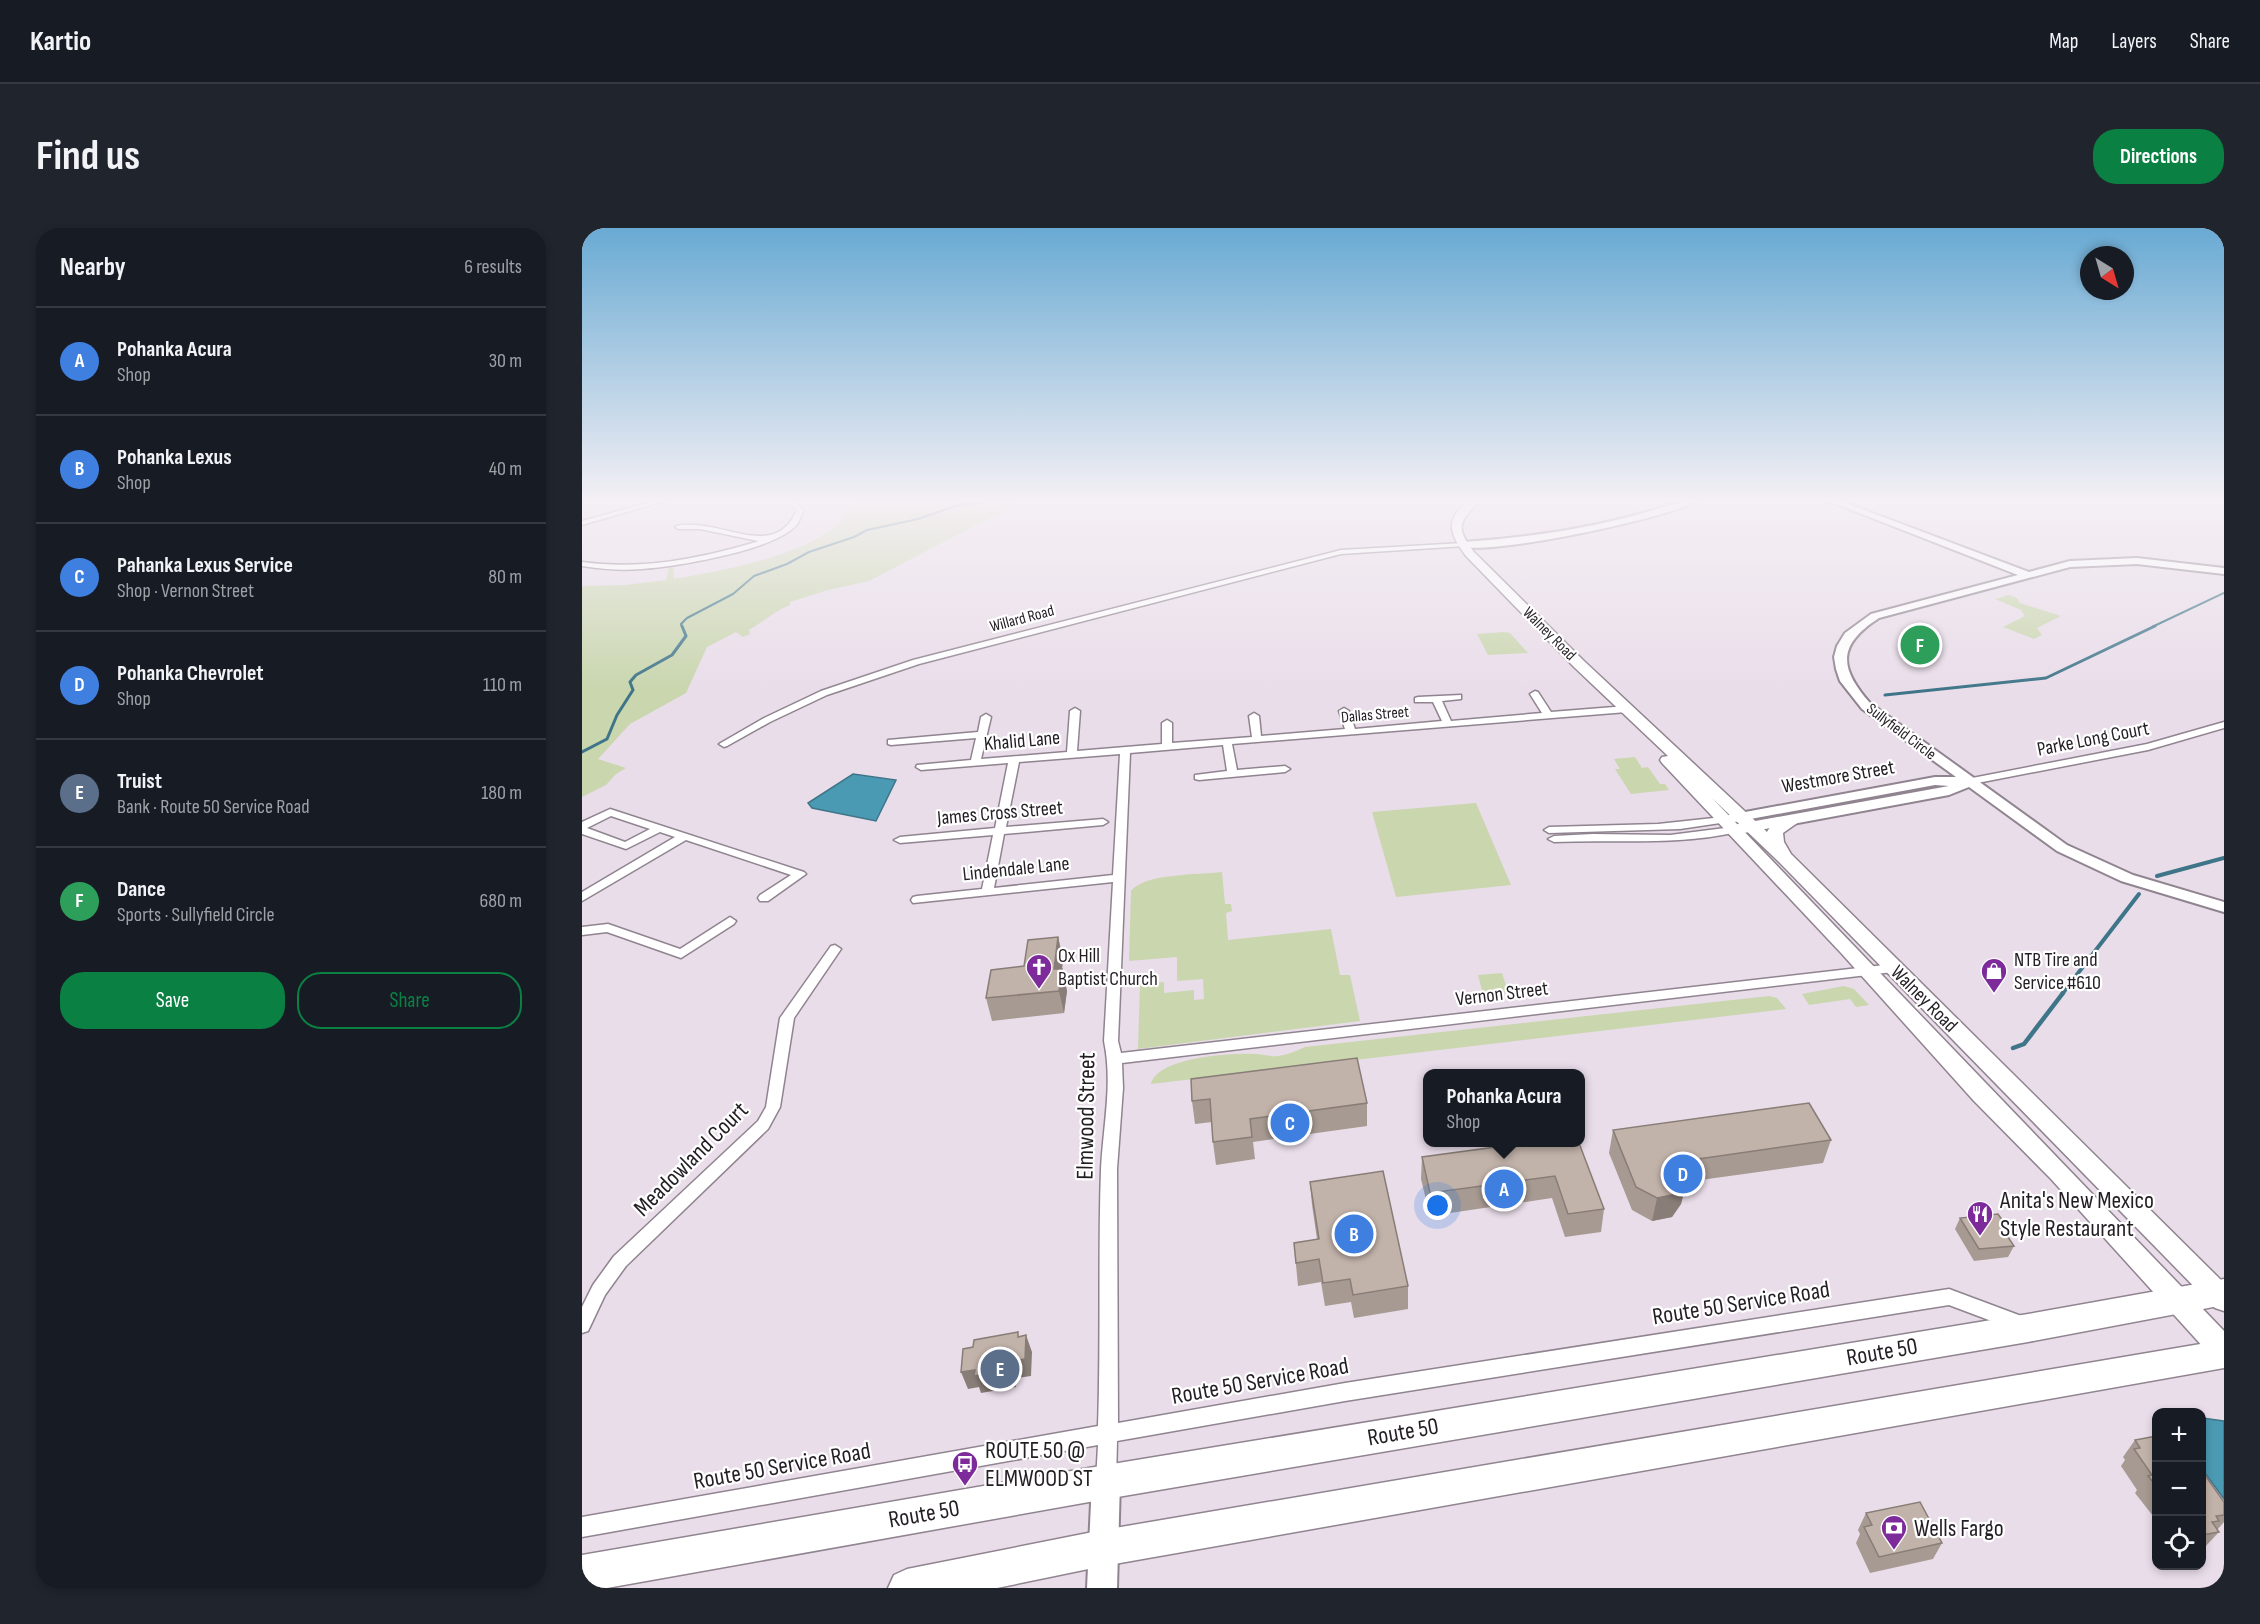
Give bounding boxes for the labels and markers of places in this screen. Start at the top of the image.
pin: F [1900,622,1940,668]
place label: Ox Hill Baptist Church [1058,944,1158,991]
place label: NTB Tire and Service #610 [2014,948,2101,995]
church icon: Ox Hill Baptist Church [1024,952,1054,990]
shop icon: NTB Tire and Service #610 [1979,956,2009,994]
pin: C [1270,1100,1310,1146]
pin: D [1664,1152,1702,1196]
pin: A [1484,1166,1524,1212]
place label: Anita's New Mexico Style Restaurant [1999,1186,2154,1243]
restaurant icon: Anita's New Mexico Style Restaurant [1965,1199,1995,1237]
pin: B [1334,1212,1374,1256]
pin: E [980,1346,1020,1392]
place label: ROUTE 50 @ ELMWOOD ST [985,1436,1093,1493]
bus stop icon: ROUTE 50 @ ELMWOOD ST [950,1449,980,1487]
bank icon: Wells Fargo [1879,1513,1909,1551]
place label: Wells Fargo [1914,1514,2004,1543]

